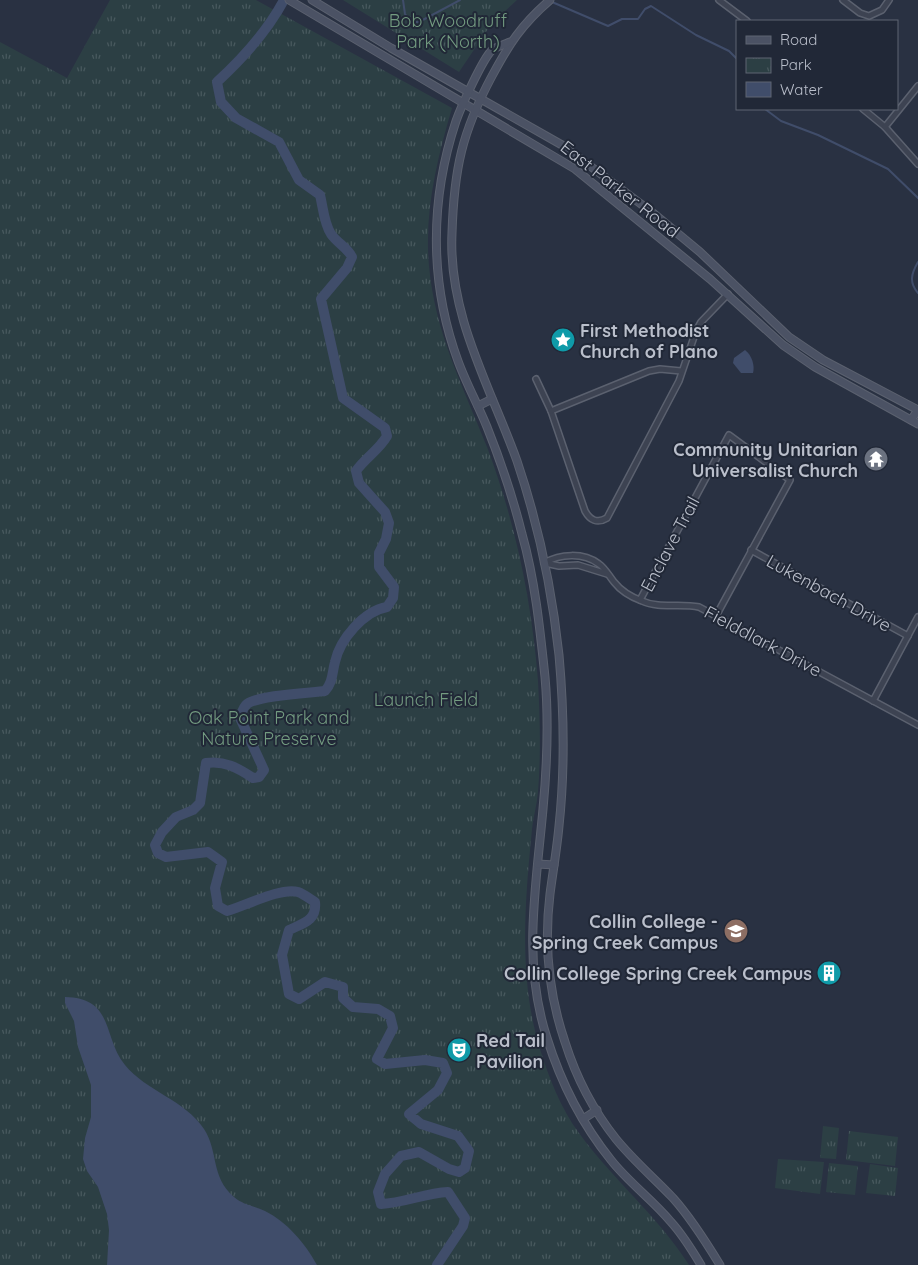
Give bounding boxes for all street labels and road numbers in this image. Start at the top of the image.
street label: East Parker Road [556,135,684,243]
street label: Enclave Trail [635,492,705,596]
street label: Lukenbach Drive [763,549,895,637]
street label: Fielddlark Drive [700,600,826,682]

